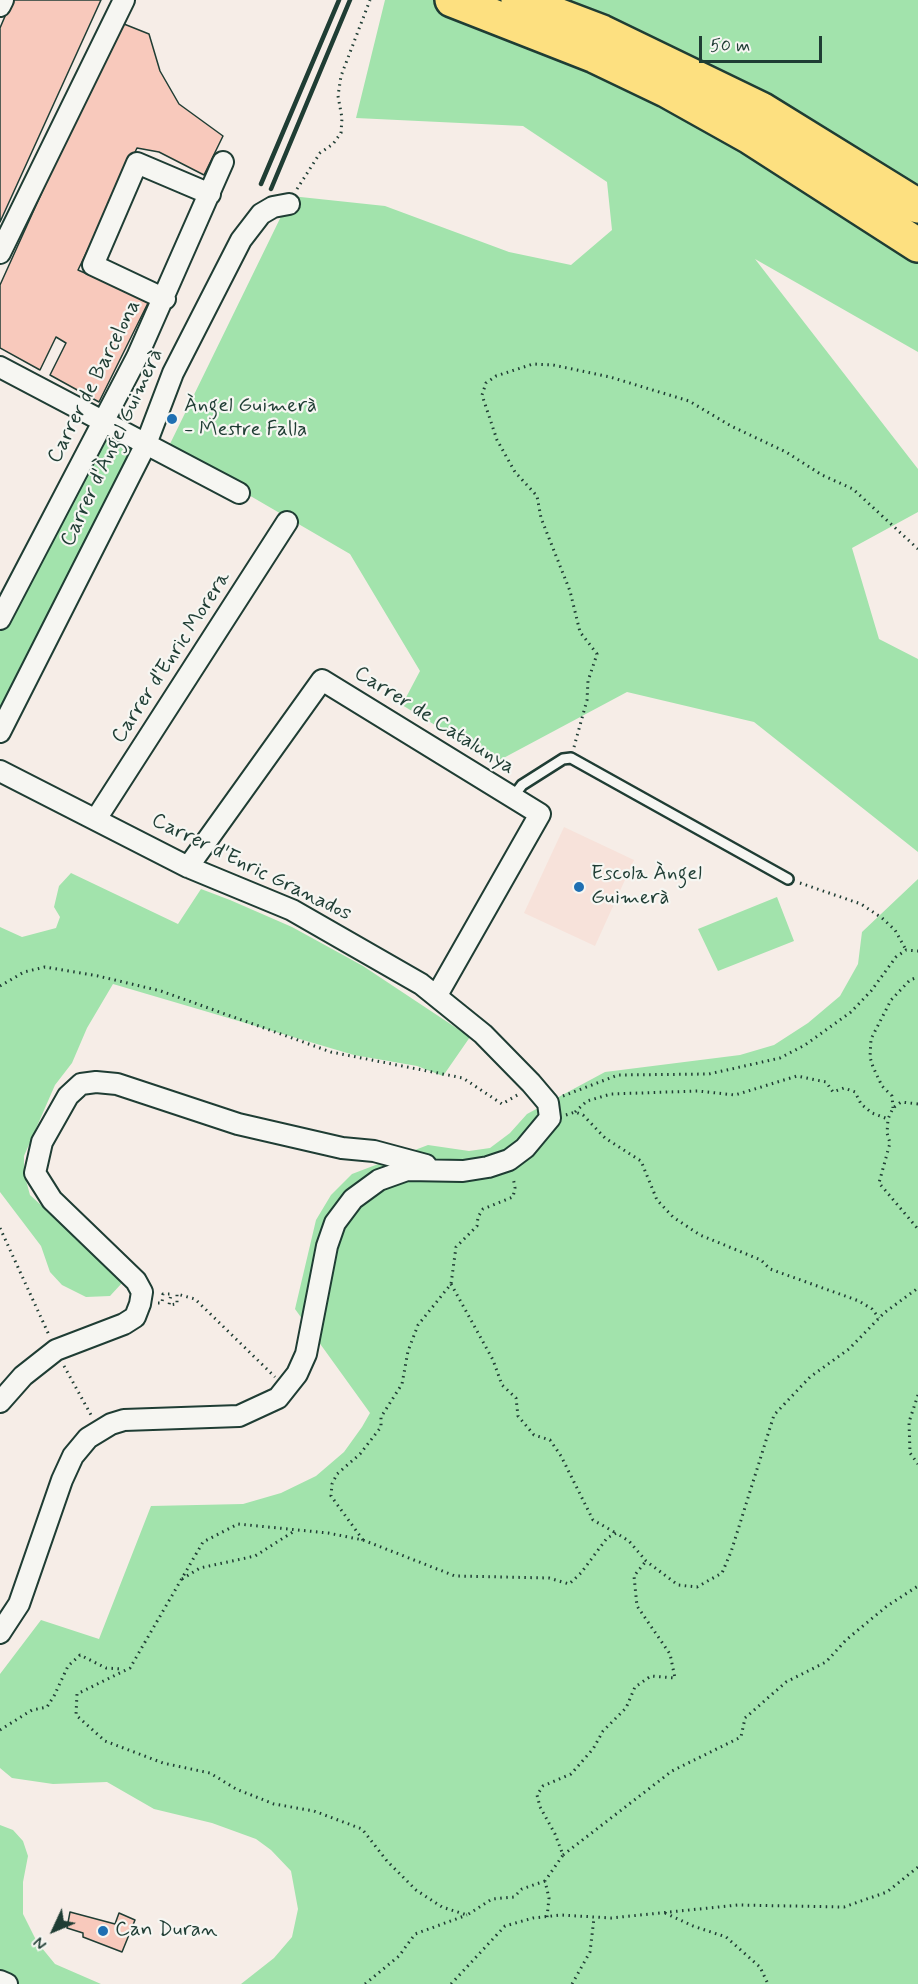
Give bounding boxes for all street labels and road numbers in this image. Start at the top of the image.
street label: Carrer de Barcelona [43,296,147,468]
street label: Carrer d'Àngel Guimerà [56,345,170,551]
street label: Carrer d'Enric Morera [107,567,237,749]
street label: Carrer de Catalunya [349,661,519,781]
street label: Carrer d'Enric Granados [147,809,355,927]

